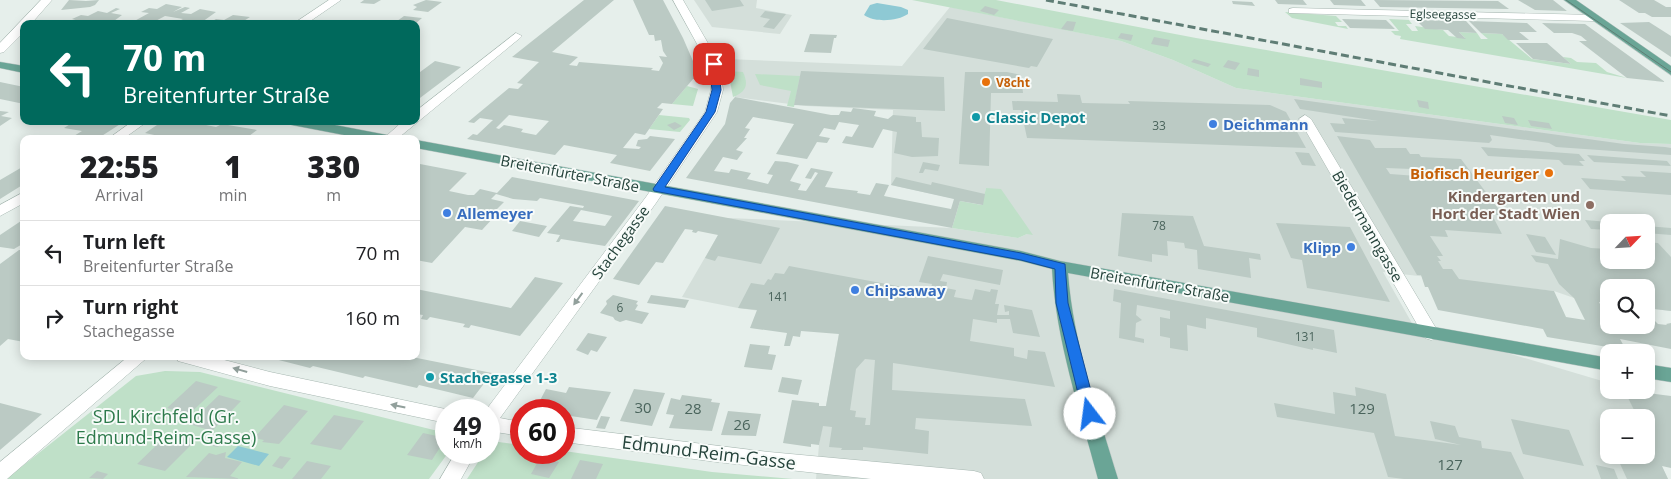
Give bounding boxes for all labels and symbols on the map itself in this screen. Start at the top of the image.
street label: Eglseegasse [1409,5,1477,23]
pin [693,43,735,85]
place label: V8cht [996,74,1030,91]
marker: V8cht [980,76,992,88]
place label: Classic Depot [986,107,1086,127]
marker: Classic Depot [970,111,982,123]
place label: Deichmann [1223,114,1309,134]
house number: 33 [1152,117,1166,134]
marker: Deichmann [1207,118,1219,130]
street label: Breitenfurter Straße [499,150,641,196]
place label: Biofisch Heuriger [1410,163,1539,183]
street label: Biedermanngasse [1328,167,1408,285]
marker: Biofisch Heuriger [1543,167,1555,179]
place label: Kindergarten und Hort der Stadt Wien [1431,186,1580,223]
marker: Kindergarten und Hort der Stadt Wien [1584,199,1596,211]
street label: Stachegasse [587,201,653,283]
place label: Allemeyer [457,203,533,223]
marker: Allemeyer [441,207,453,219]
north arrow [1600,214,1655,269]
house number: 78 [1152,217,1166,234]
place label: Klipp [1303,237,1341,257]
marker: Klipp [1345,241,1357,253]
street label: Breitenfurter Straße [1089,262,1231,306]
place label: Chipsaway [865,280,946,300]
marker: Chipsaway [849,284,861,296]
house number: 141 [768,288,788,305]
one-way arrow [573,292,583,306]
house number: 6 [617,299,624,316]
house number: 131 [1295,328,1315,345]
one-way arrow [232,366,247,374]
place label: Stachegasse 1-3 [440,367,557,387]
marker: Stachegasse 1-3 [424,371,436,383]
position arrow [1063,387,1115,439]
house number: 30 [634,397,652,417]
house number: 28 [684,398,702,418]
house number: 129 [1349,398,1375,418]
speed limit sign: 60 [510,399,575,464]
one-way arrow [391,402,406,410]
park label: SDL Kirchfeld (Gr. Edmund-Reim-Gasse) [76,404,256,449]
house number: 26 [733,414,751,434]
street label: Edmund-Reim-Gasse [621,429,797,475]
house number: 127 [1437,454,1463,474]

